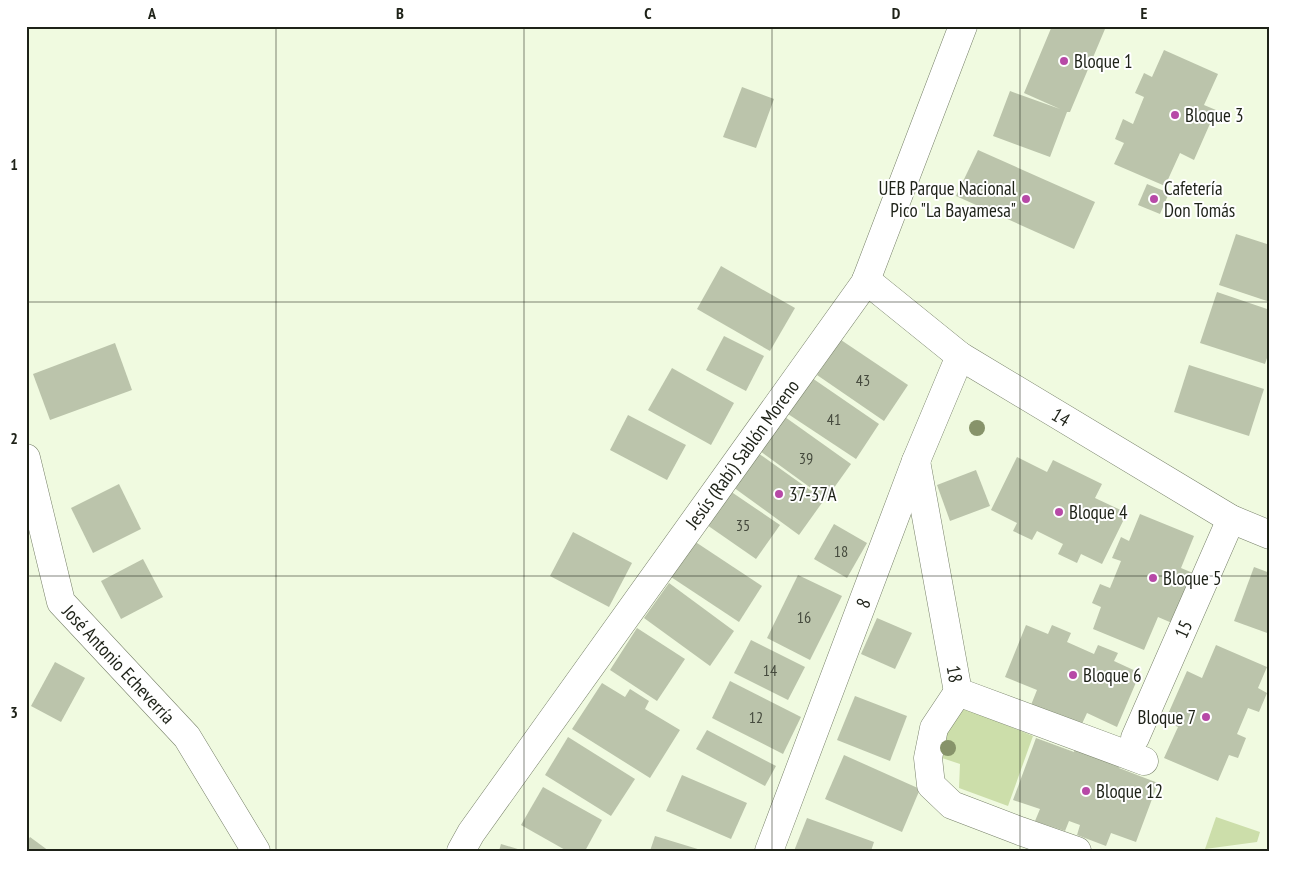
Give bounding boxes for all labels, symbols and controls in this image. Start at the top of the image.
text: A [147,3,157,23]
text: B [396,3,404,23]
text: C [644,3,652,23]
text: D [892,3,901,23]
text: E [1141,3,1148,23]
place label: Bloque 1 [1074,49,1132,73]
marker: Bloque 1 [1058,55,1070,67]
place label: Bloque 3 [1185,103,1243,127]
marker: Bloque 3 [1169,109,1181,121]
text: 1 [10,154,18,174]
place label: UEB Parque Nacional Pico "La Bayamesa" [878,176,1017,222]
place label: Cafetería Don Tomás [1164,176,1235,222]
marker: UEB Parque Nacional Pico "La Bayamesa" [1020,193,1032,205]
marker: Cafetería Don Tomás [1148,193,1160,205]
house number: 43 [856,370,870,390]
street label: Jesús (Rabí) Sablón Moreno [679,375,804,534]
street label: 14 [1047,402,1075,432]
house number: 41 [827,409,841,429]
text: 2 [10,428,18,448]
house number: 39 [799,448,813,468]
place label: 37-37A [789,482,836,506]
marker: 37-37A [773,488,785,500]
place label: Bloque 4 [1069,500,1128,524]
marker: Bloque 4 [1053,506,1065,518]
house number: 35 [736,515,750,535]
house number: 18 [834,541,848,561]
place label: Bloque 5 [1163,566,1221,590]
marker: Bloque 5 [1147,572,1159,584]
street label: 8 [850,595,876,611]
street label: José Antonio Echeverría [57,599,180,729]
house number: 16 [797,607,811,627]
street label: 15 [1169,616,1197,642]
house number: 14 [763,660,777,680]
street label: 18 [942,663,968,685]
place label: Bloque 6 [1083,663,1141,687]
marker: Bloque 6 [1067,669,1079,681]
text: 3 [10,702,18,722]
place label: Bloque 7 [1138,705,1196,729]
house number: 12 [749,707,763,727]
marker: Bloque 7 [1200,711,1212,723]
place label: Bloque 12 [1096,779,1163,803]
marker: Bloque 12 [1080,785,1092,797]

